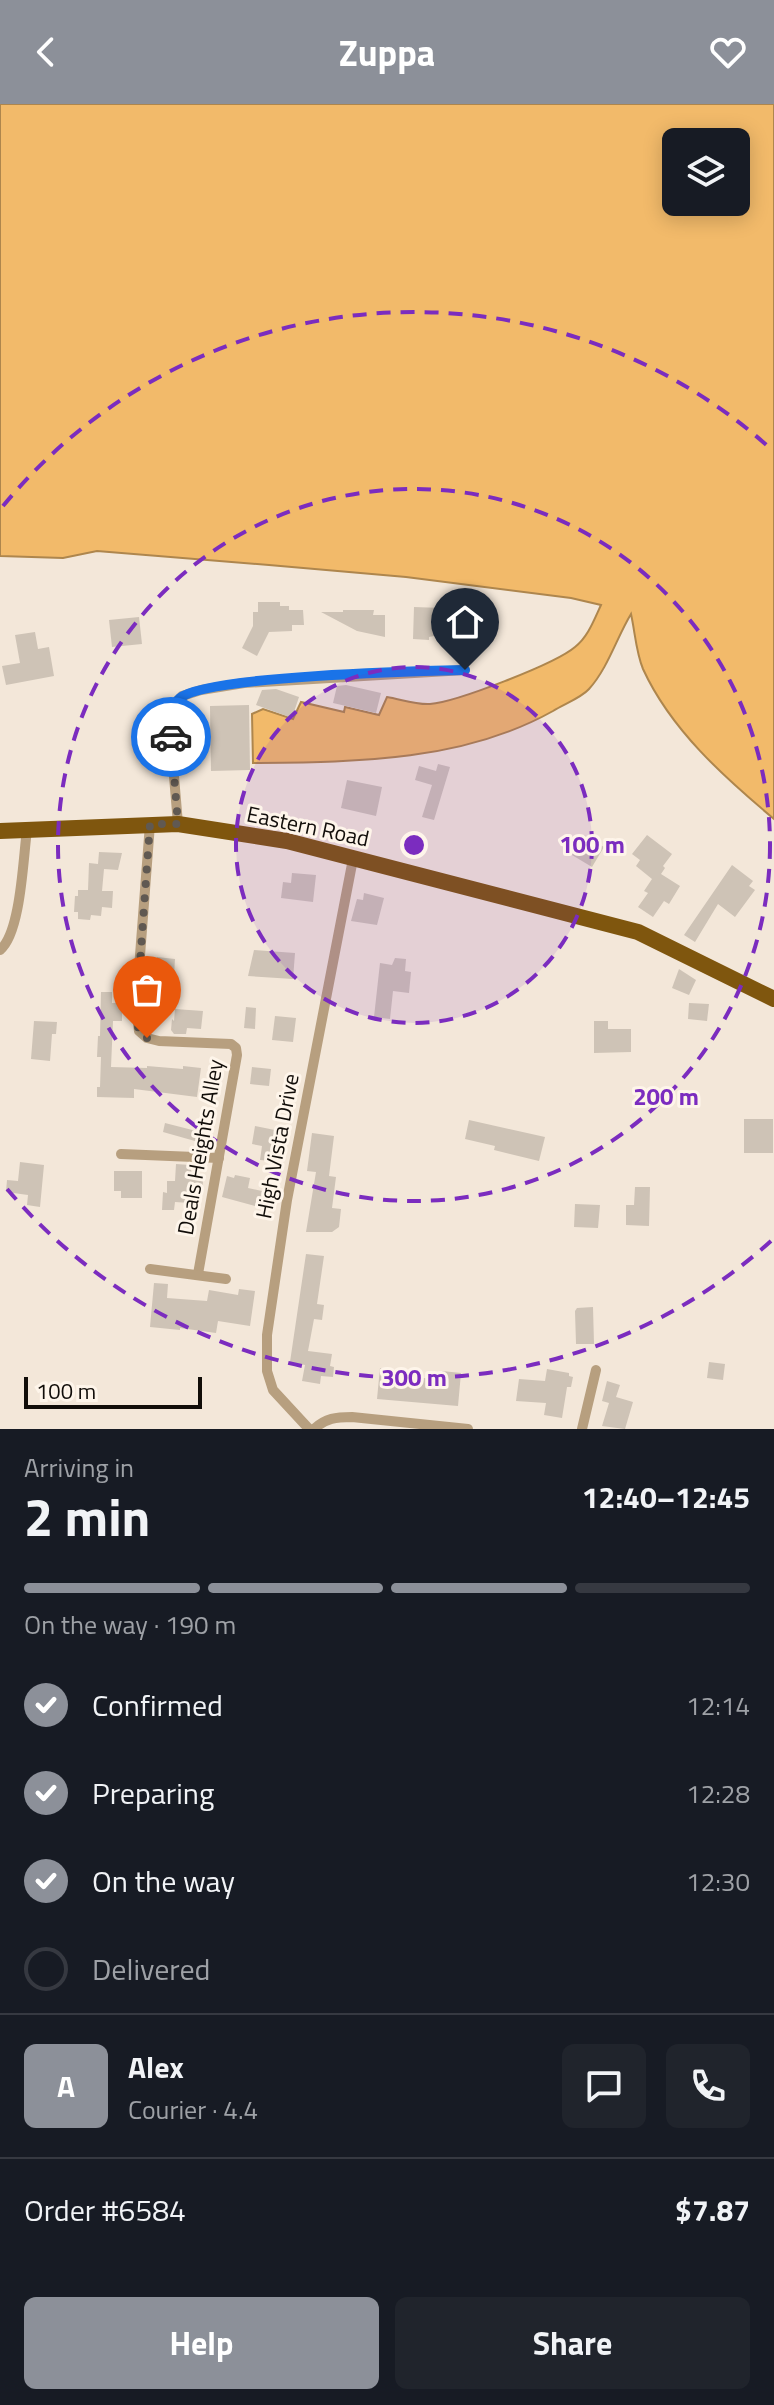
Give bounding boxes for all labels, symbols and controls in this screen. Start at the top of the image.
text: Zuppa [339,25,435,80]
icon: back [24,30,68,74]
icon: heart [706,30,750,74]
map controls [662,128,750,216]
button: layers [662,128,750,216]
pin [431,588,499,670]
icon: home [443,600,487,644]
courier [131,697,211,777]
icon: car [149,715,193,759]
street label: Eastern Road [244,796,372,856]
text: 100 m [559,826,625,862]
centre of rings [400,831,428,859]
pin [113,956,181,1038]
icon: bag [125,968,169,1012]
street label: Deals Heights Alley [168,1056,232,1238]
street label: High Vista Drive [246,1071,308,1221]
text: 200 m [633,1078,699,1114]
text: 300 m [381,1359,447,1395]
scale bar [24,1373,202,1409]
text: 100 m [36,1374,96,1408]
text: Arriving in [24,1448,134,1487]
text: 12:40–12:45 [582,1474,750,1520]
text: 2 min [24,1477,150,1556]
text: On the way · 190 m [24,1605,236,1644]
text: Confirmed [92,1682,223,1728]
icon: check [24,1683,68,1727]
text: 12:14 [686,1686,750,1725]
text: Preparing [92,1770,214,1816]
icon: check [24,1771,68,1815]
text: 12:28 [686,1774,750,1813]
text: On the way [92,1858,235,1904]
icon: check [24,1859,68,1903]
text: 12:30 [686,1862,750,1901]
text: Delivered [92,1946,210,1992]
text: Alex [128,2044,184,2090]
button: chat [562,2044,646,2128]
button: phone [666,2044,750,2128]
text: A [57,2063,75,2109]
text: Courier · 4.4 [128,2090,258,2129]
text: Order #6584 [24,2187,186,2233]
text: $7.87 [675,2187,750,2233]
button: Help [24,2297,379,2389]
button: Share [395,2297,750,2389]

